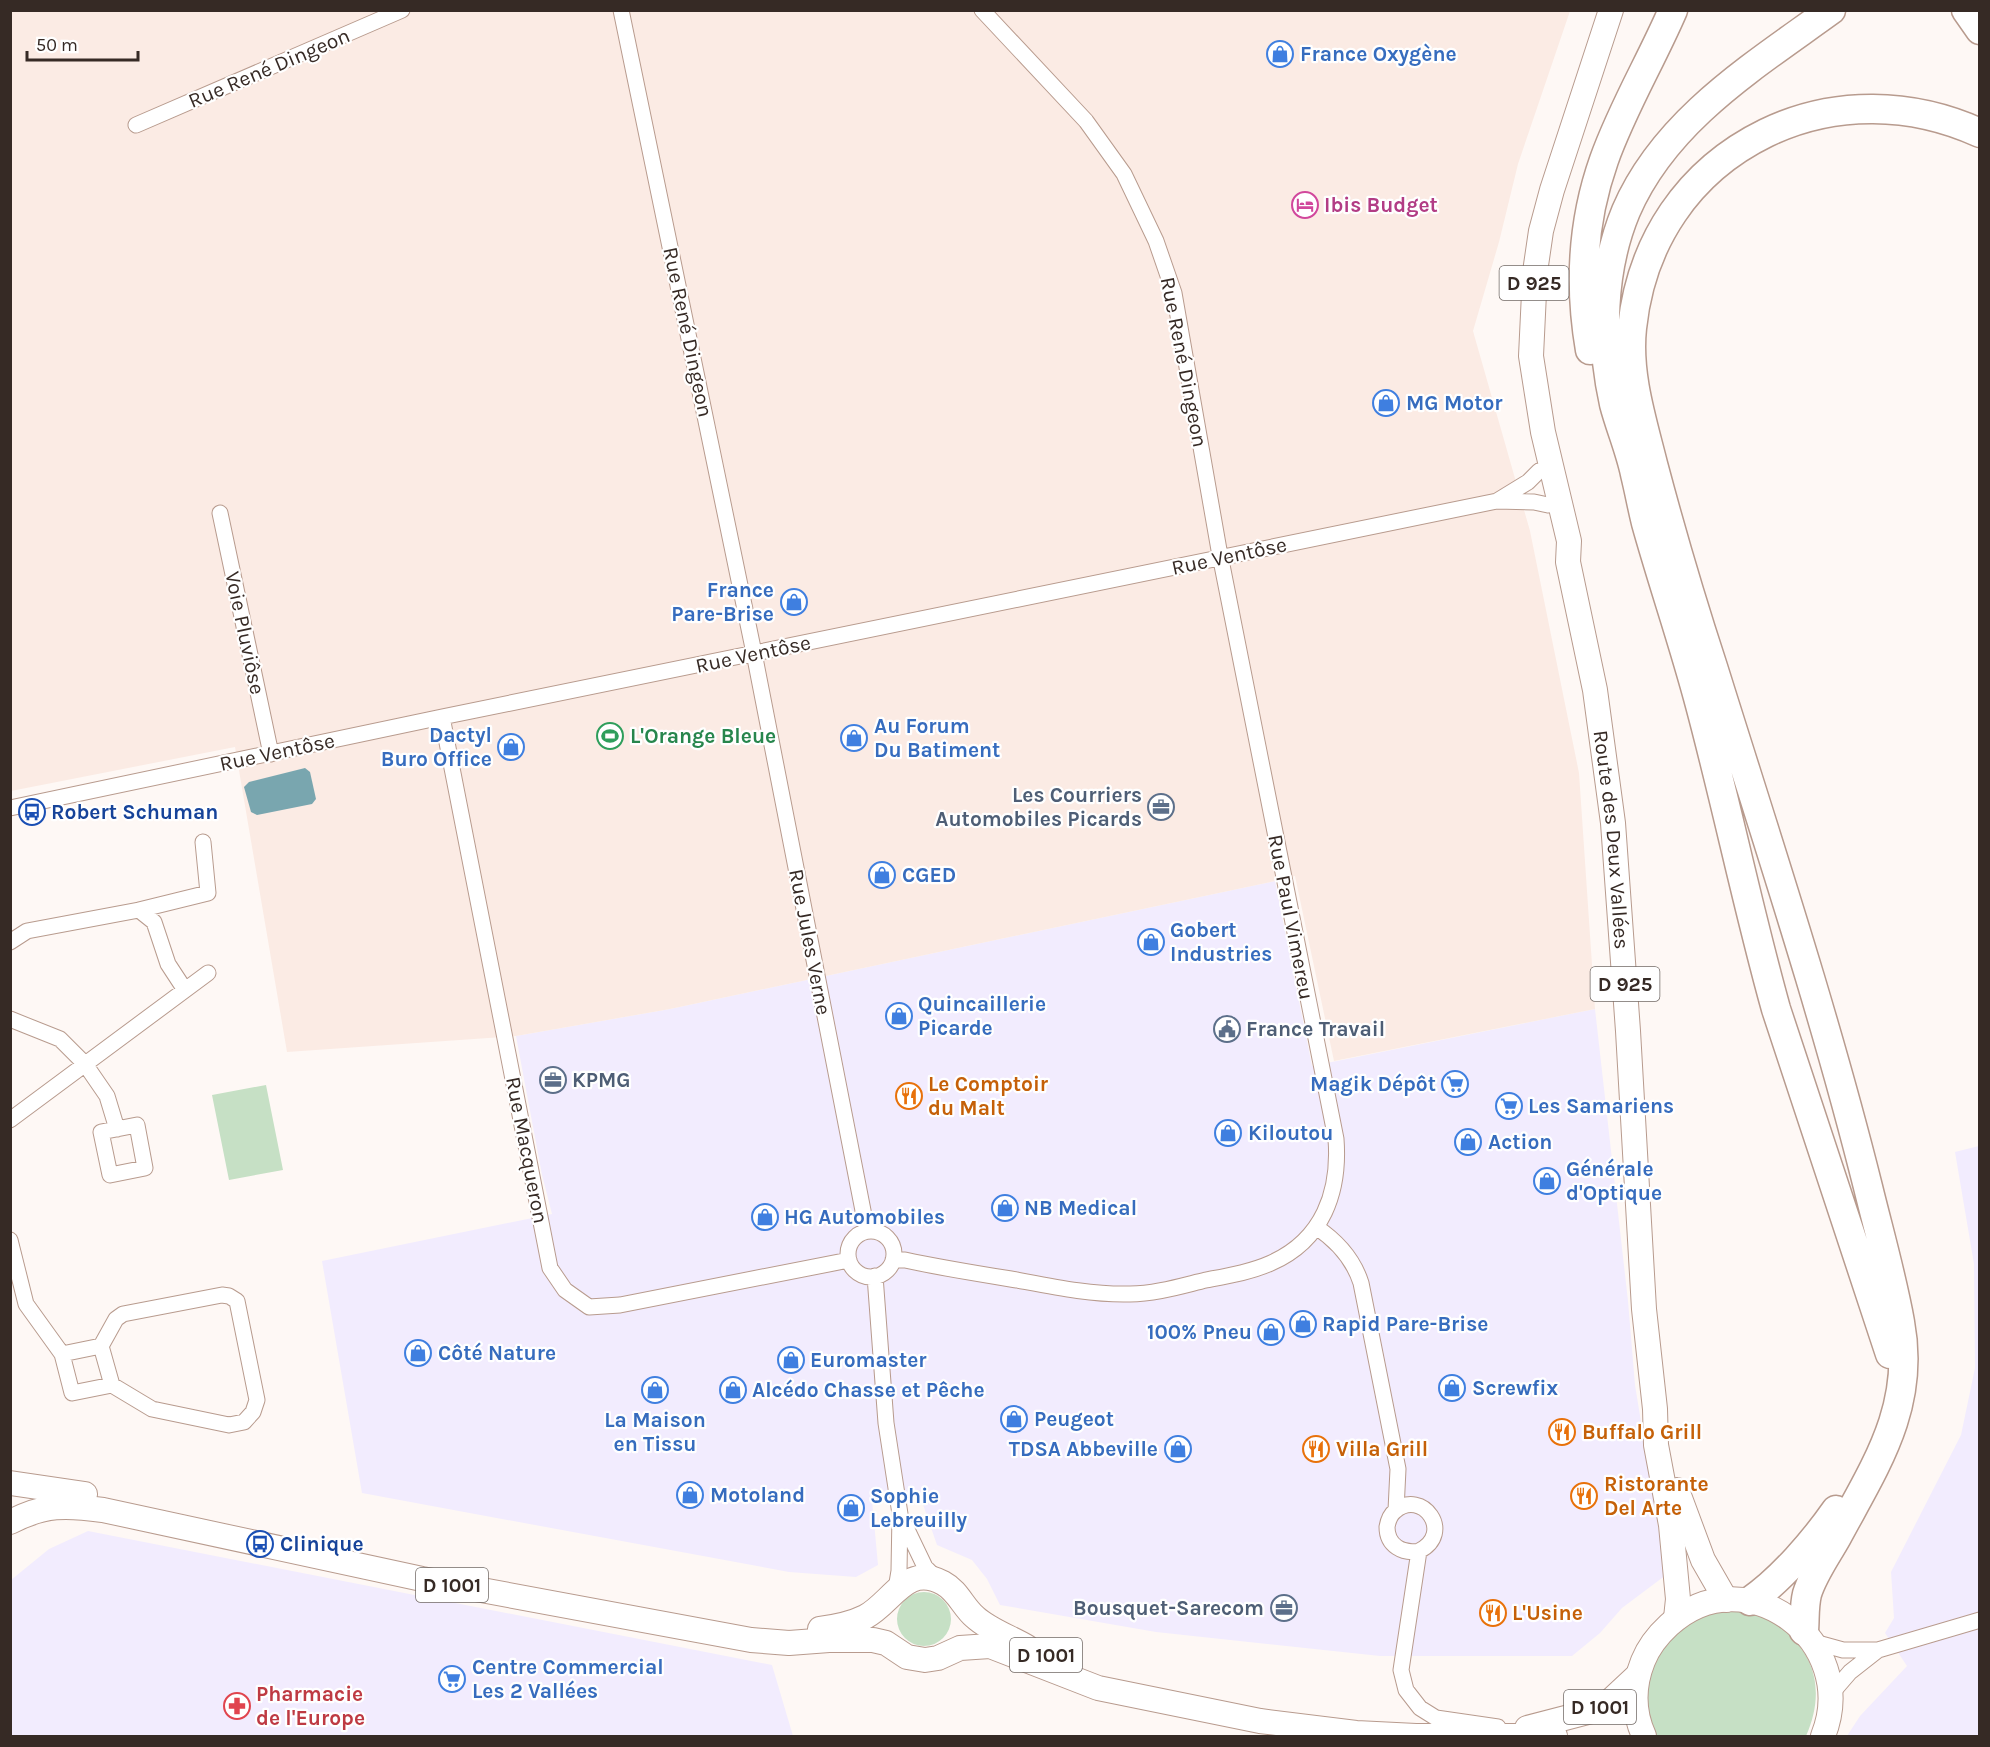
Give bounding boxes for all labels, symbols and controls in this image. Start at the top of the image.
street label: Rue René Dingeon [185,23,353,113]
scale bar [27,24,138,62]
text: 50 m [36,34,78,56]
shop icon: France Oxygène [1265,39,1295,69]
place label: France Oxygène [1300,42,1457,66]
hotel icon: Ibis Budget [1290,190,1320,220]
place label: Ibis Budget [1324,193,1438,217]
street label: Rue René Dingeon [658,245,718,419]
road number: D 925 [1500,266,1568,300]
street label: Rue René Dingeon [1156,275,1212,449]
shop icon: MG Motor [1371,388,1401,418]
place label: MG Motor [1406,391,1503,415]
street label: Rue Ventôse [1169,532,1289,580]
street label: Voie Pluviôse [220,569,270,697]
place label: France Pare-Brise [671,578,774,626]
shop icon: France Pare-Brise [779,587,809,617]
street label: Rue Ventôse [693,630,813,678]
place label: Au Forum Du Batiment [874,714,1000,762]
sports icon: L'Orange Bleue [595,721,625,751]
place label: Dactyl Buro Office [381,723,492,771]
shop icon: Au Forum Du Batiment [839,723,869,753]
place label: L'Orange Bleue [630,724,776,748]
street label: Rue Ventôse [217,728,337,776]
street label: Route des Deux Vallées [1589,729,1634,950]
shop icon: Dactyl Buro Office [496,732,526,762]
place label: Les Courriers Automobiles Picards [935,783,1142,831]
office icon: Les Courriers Automobiles Picards [1146,792,1176,822]
bus stop icon: Robert Schuman [17,797,47,827]
place label: Robert Schuman [51,800,218,824]
street label: Rue Paul Vimereu [1263,832,1319,1002]
shop icon: CGED [867,860,897,890]
place label: CGED [902,863,956,887]
street label: Rue Jules Verne [784,867,836,1017]
place label: Gobert Industries [1170,918,1272,966]
shop icon: Gobert Industries [1136,927,1166,957]
road number: D 925 [1590,967,1660,1001]
place label: Quincaillerie Picarde [918,992,1046,1040]
shop icon: Quincaillerie Picarde [884,1001,914,1031]
public building icon: France Travail [1212,1014,1242,1044]
place label: France Travail [1246,1017,1385,1041]
office icon: KPMG [538,1065,568,1095]
place label: KPMG [572,1068,631,1092]
supermarket icon: Magik Dépôt [1440,1069,1470,1099]
place label: Le Comptoir du Malt [928,1072,1049,1120]
place label: Magik Dépôt [1310,1072,1436,1096]
street label: Rue Macqueron [501,1075,553,1225]
restaurant icon: Le Comptoir du Malt [894,1081,924,1111]
supermarket icon: Les Samariens [1494,1091,1524,1121]
place label: Les Samariens [1528,1094,1674,1118]
shop icon: Kiloutou [1213,1118,1243,1148]
place label: Kiloutou [1248,1121,1333,1145]
shop icon: Action [1453,1127,1483,1157]
place label: Action [1488,1130,1552,1154]
place label: Générale d'Optique [1566,1157,1662,1206]
shop icon: Générale d'Optique [1532,1166,1562,1196]
shop icon: NB Medical [990,1193,1020,1223]
place label: NB Medical [1024,1196,1137,1220]
shop icon: HG Automobiles [750,1202,780,1232]
place label: HG Automobiles [784,1205,945,1229]
shop icon: Rapid Pare-Brise [1288,1309,1318,1339]
place label: Rapid Pare-Brise [1322,1312,1488,1336]
shop icon: 100% Pneu [1256,1317,1286,1347]
place label: 100% Pneu [1147,1320,1252,1344]
shop icon: Côté Nature [403,1338,433,1368]
place label: Côté Nature [438,1341,556,1365]
shop icon: Euromaster [776,1345,806,1375]
place label: Euromaster [810,1348,927,1372]
shop icon: Screwfix [1437,1373,1467,1403]
shop icon: La Maison en Tissu [640,1375,670,1405]
shop icon: Alcédo Chasse et Pêche [718,1375,748,1405]
place label: Screwfix [1472,1376,1558,1400]
place label: Alcédo Chasse et Pêche [752,1378,985,1402]
shop icon: Peugeot [999,1404,1029,1434]
place label: Peugeot [1034,1407,1114,1431]
place label: La Maison en Tissu [604,1408,706,1456]
restaurant icon: Buffalo Grill [1547,1417,1577,1447]
place label: Buffalo Grill [1582,1420,1702,1444]
shop icon: TDSA Abbeville [1163,1434,1193,1464]
restaurant icon: Villa Grill [1301,1434,1331,1464]
place label: TDSA Abbeville [1009,1437,1158,1461]
place label: Villa Grill [1336,1437,1428,1461]
place label: Ristorante Del Arte [1604,1472,1709,1520]
shop icon: Motoland [675,1480,705,1510]
restaurant icon: Ristorante Del Arte [1569,1481,1599,1511]
place label: Motoland [710,1483,805,1507]
place label: Sophie Lebreuilly [870,1484,968,1532]
shop icon: Sophie Lebreuilly [836,1493,866,1523]
bus stop icon: Clinique [245,1529,275,1559]
place label: Clinique [280,1532,364,1557]
road number: D 1001 [416,1568,488,1602]
office icon: Bousquet-Sarecom [1269,1593,1299,1623]
place label: Bousquet-Sarecom [1073,1596,1264,1621]
restaurant icon: L'Usine [1478,1598,1508,1628]
place label: L'Usine [1512,1601,1583,1625]
road number: D 1001 [1010,1638,1082,1672]
place label: Centre Commercial Les 2 Vallées [472,1655,664,1703]
supermarket icon: Centre Commercial Les 2 Vallées [437,1664,467,1694]
place label: Pharmacie de l'Europe [256,1682,365,1730]
road number: D 1001 [1564,1690,1636,1724]
pharmacy icon: Pharmacie de l'Europe [222,1691,252,1721]

